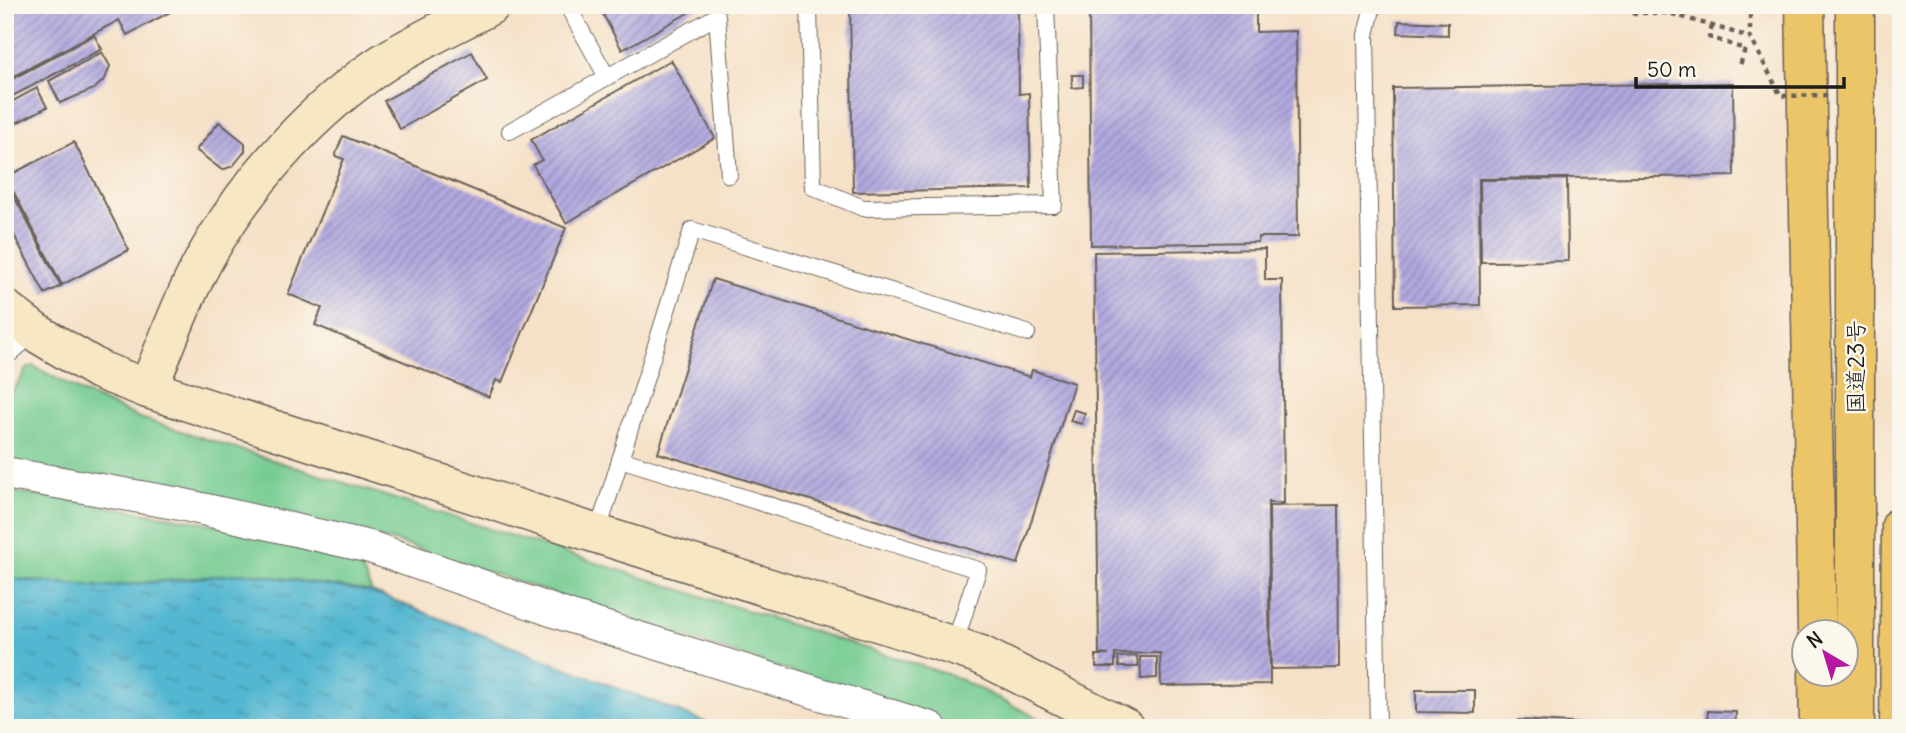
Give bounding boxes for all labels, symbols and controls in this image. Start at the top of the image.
scale bar [1636,46,1845,90]
text: 50 m [1647,56,1696,83]
street label: 国道23号 [1841,320,1870,414]
north arrow [1790,618,1860,688]
text: N [1802,626,1827,653]

